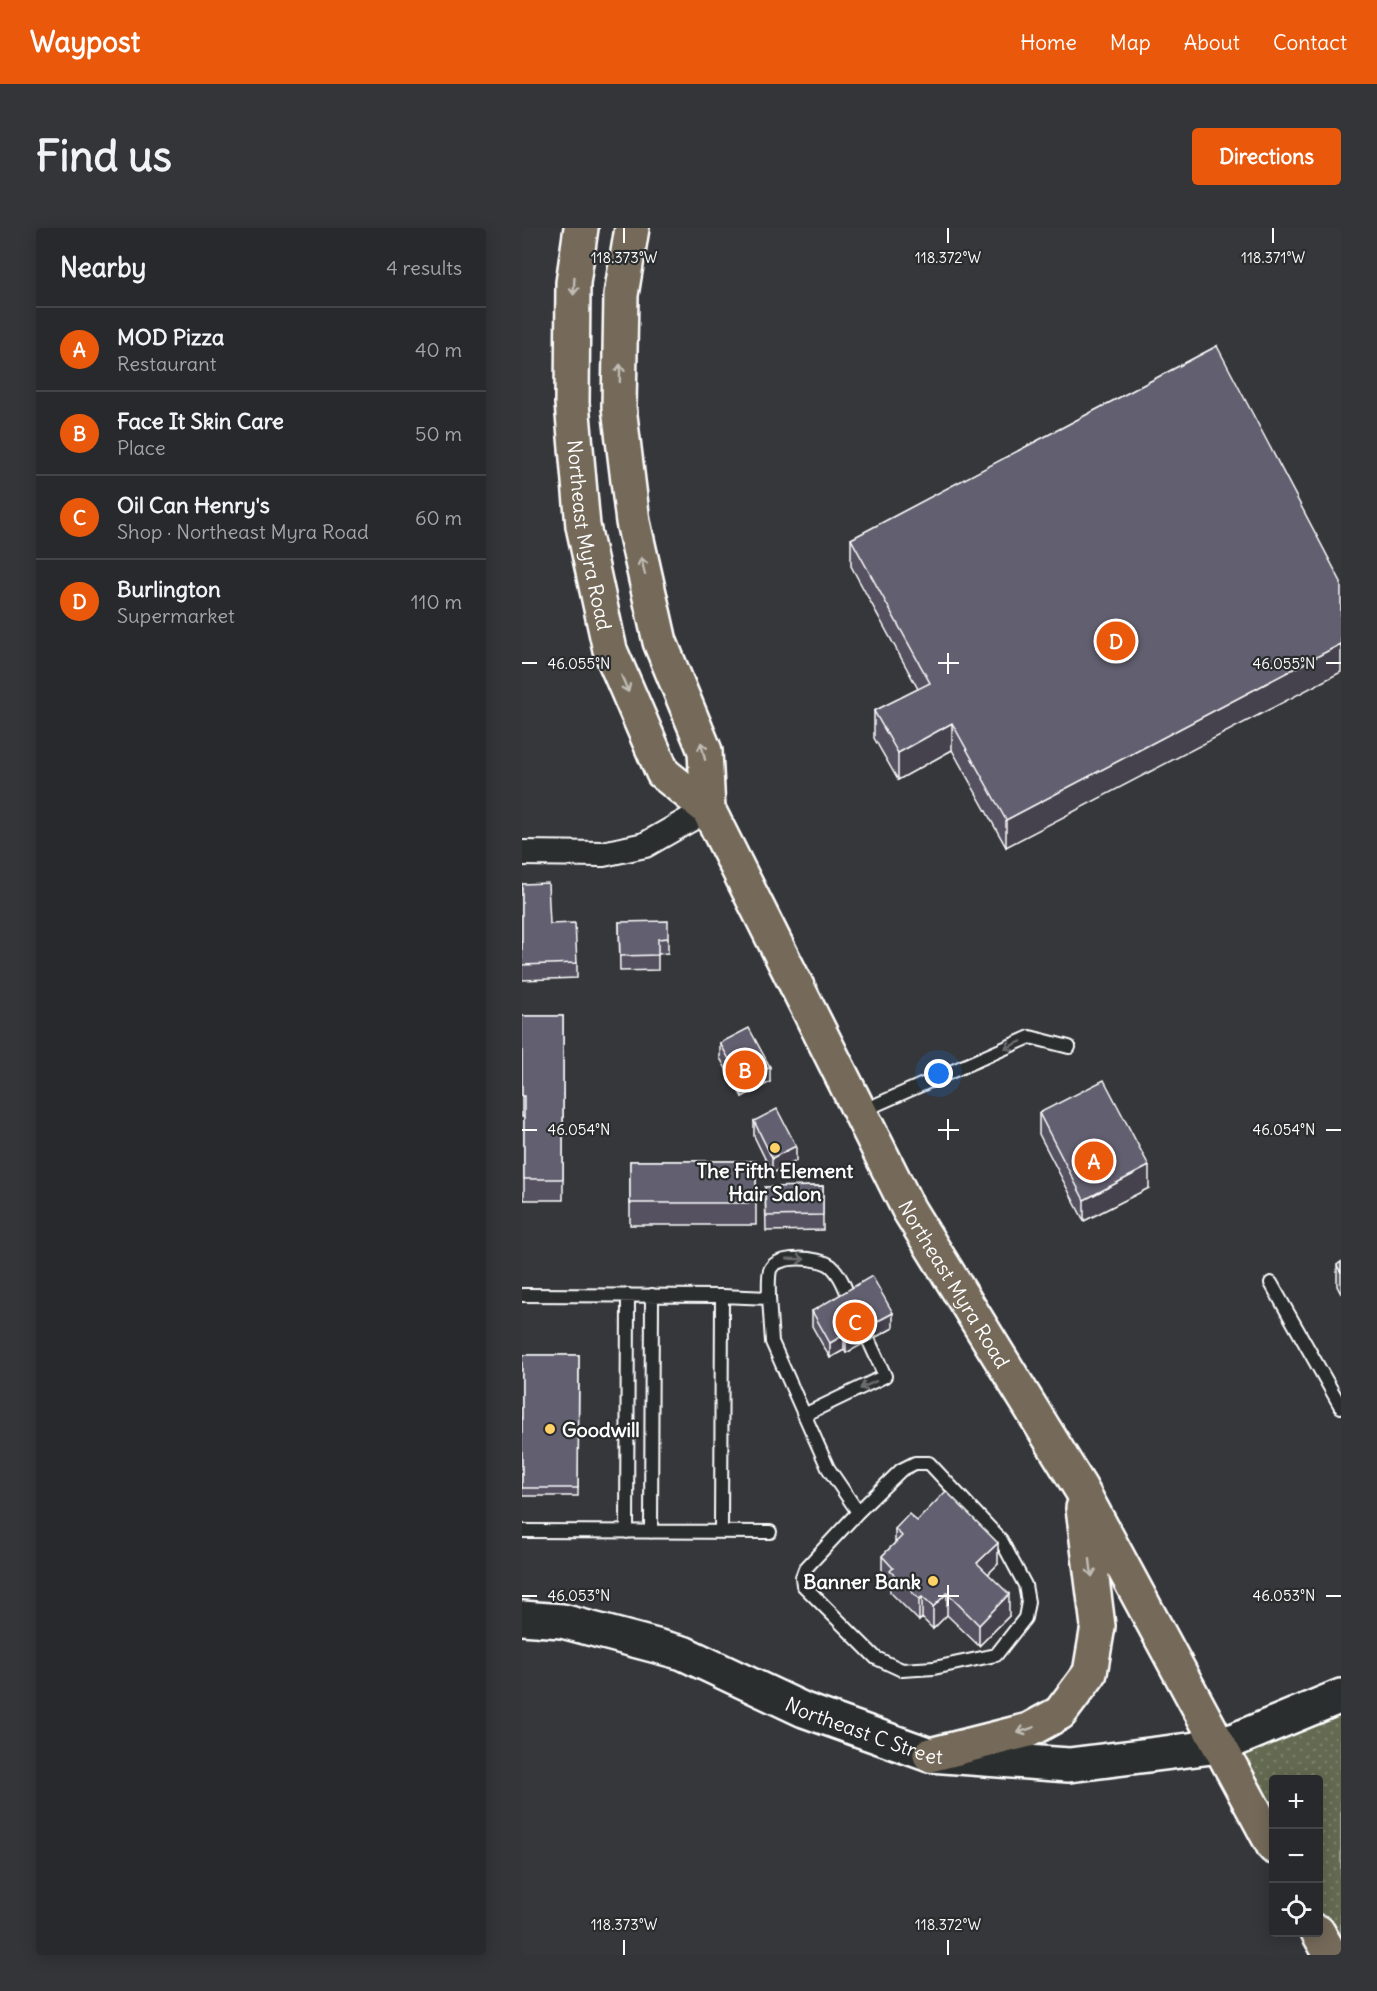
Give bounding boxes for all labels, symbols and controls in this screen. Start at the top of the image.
text: Waypost [30,24,140,60]
text: Home [1020,29,1077,56]
text: Map [1110,29,1151,56]
text: About [1184,29,1240,56]
text: Contact [1273,29,1347,56]
button: Directions [1192,128,1341,185]
text: Find us [36,130,172,182]
text: 118.373°W [591,248,658,267]
text: 118.372°W [915,248,982,267]
text: 118.371°W [1241,248,1305,267]
text: Nearby [60,251,146,284]
text: 4 results [386,255,462,280]
one-way arrow [568,275,579,295]
text: MOD Pizza [117,323,224,351]
text: A [73,337,86,362]
text: 40 m [415,337,462,362]
text: Restaurant [117,351,216,376]
one-way arrow [614,364,625,384]
text: Face It Skin Care [117,407,284,435]
text: B [73,421,86,446]
text: 50 m [415,421,462,446]
text: Place [117,435,165,460]
street label: Northeast Myra Road [563,439,618,633]
text: Oil Can Henry's [117,491,270,519]
text: C [73,505,86,530]
text: 60 m [415,505,462,530]
text: Shop · Northeast Myra Road [117,519,369,544]
one-way arrow [637,557,648,576]
text: Burlington [117,575,221,603]
text: D [72,589,87,614]
text: 110 m [411,589,462,614]
text: Supermarket [117,603,235,628]
pin: D [1096,618,1136,664]
text: 46.055°N [548,654,610,673]
text: 46.055°N [1253,654,1315,673]
one-way arrow [620,675,631,693]
one-way arrow [697,742,709,761]
one-way arrow [1005,1039,1023,1051]
pin: B [726,1048,764,1092]
your location [924,1059,953,1088]
text: 46.054°N [548,1120,610,1139]
text: 46.054°N [1253,1120,1315,1139]
pin: A [1074,1138,1114,1184]
marker: The Fifth Element Hair Salon [768,1141,782,1155]
place label: The Fifth Element Hair Salon [697,1158,853,1206]
street label: Northeast Myra Road [893,1196,1016,1373]
one-way arrow [786,1254,806,1265]
pin: C [836,1300,874,1344]
one-way arrow [859,1379,877,1391]
place label: Goodwill [562,1417,640,1442]
marker: Goodwill [543,1422,557,1436]
one-way arrow [1085,1557,1096,1577]
place label: Banner Bank [803,1569,921,1594]
marker: Banner Bank [926,1574,940,1588]
text: 46.053°N [548,1586,610,1605]
text: 46.053°N [1253,1586,1315,1605]
street label: Northeast C Street [782,1691,944,1768]
one-way arrow [1017,1725,1036,1736]
map controls [1269,1775,1323,1937]
button: + [1269,1775,1323,1829]
button: − [1269,1829,1323,1883]
button: locate [1269,1883,1323,1937]
text: 118.373°W [591,1915,658,1934]
text: 118.372°W [915,1915,982,1934]

